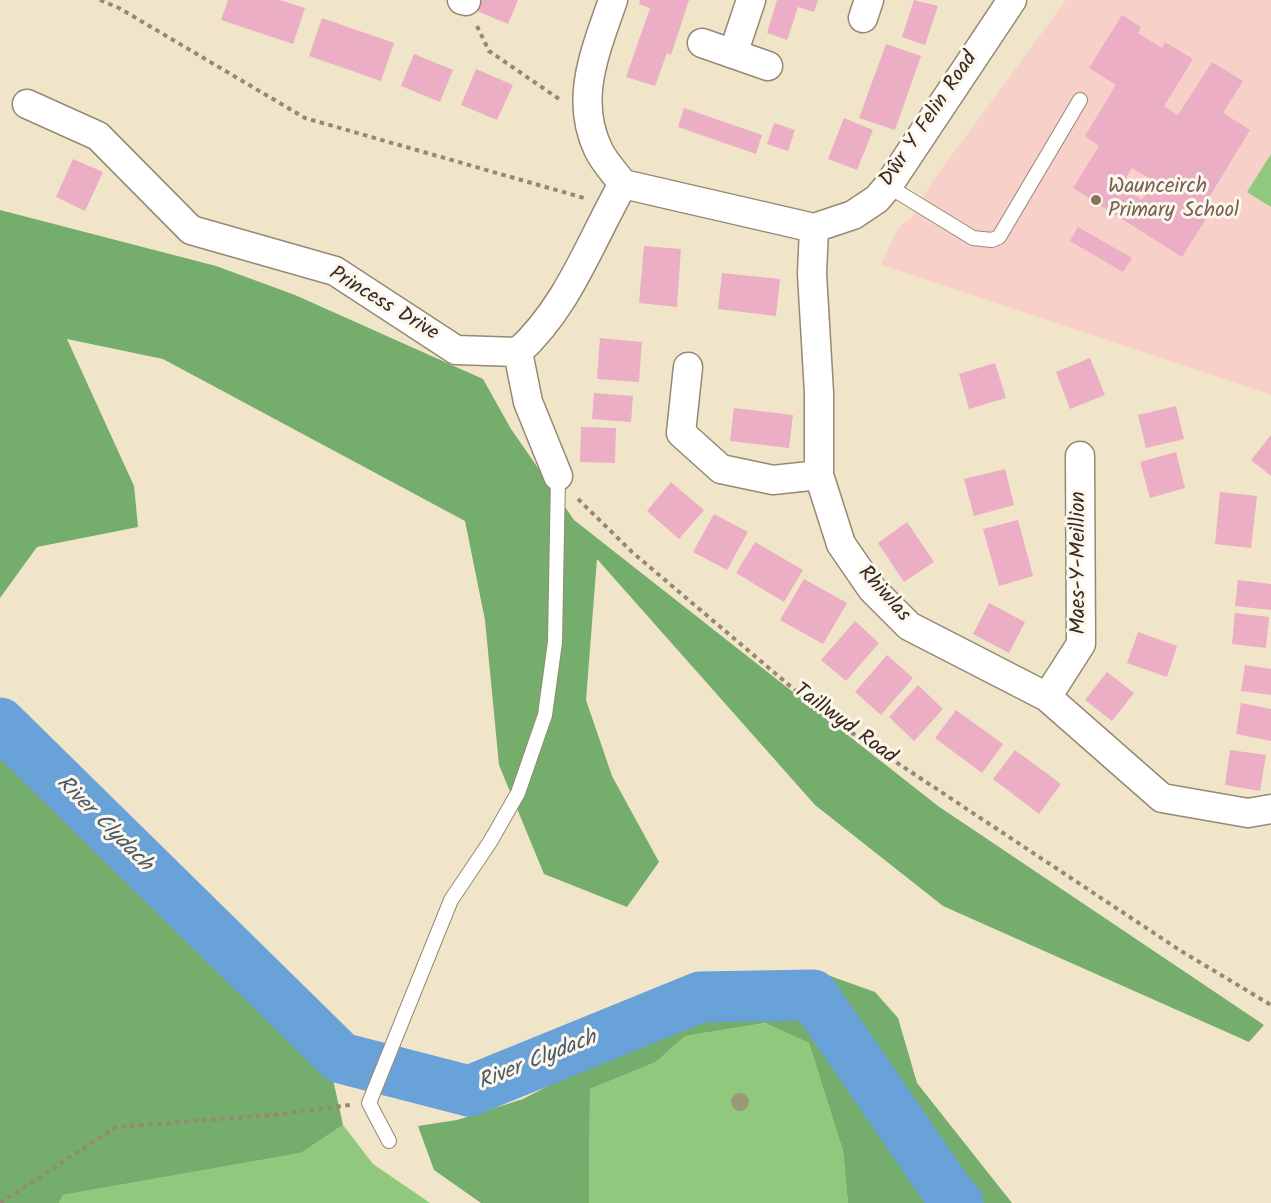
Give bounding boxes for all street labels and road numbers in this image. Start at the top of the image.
street label: Dŵr Y Felin Road [876,48,984,192]
street label: Princess Drive [324,262,442,348]
street label: Maes-Y-Meillion [1067,491,1093,635]
street label: Rhiwlas [851,562,915,628]
street label: Taillwyd Road [788,679,900,771]

